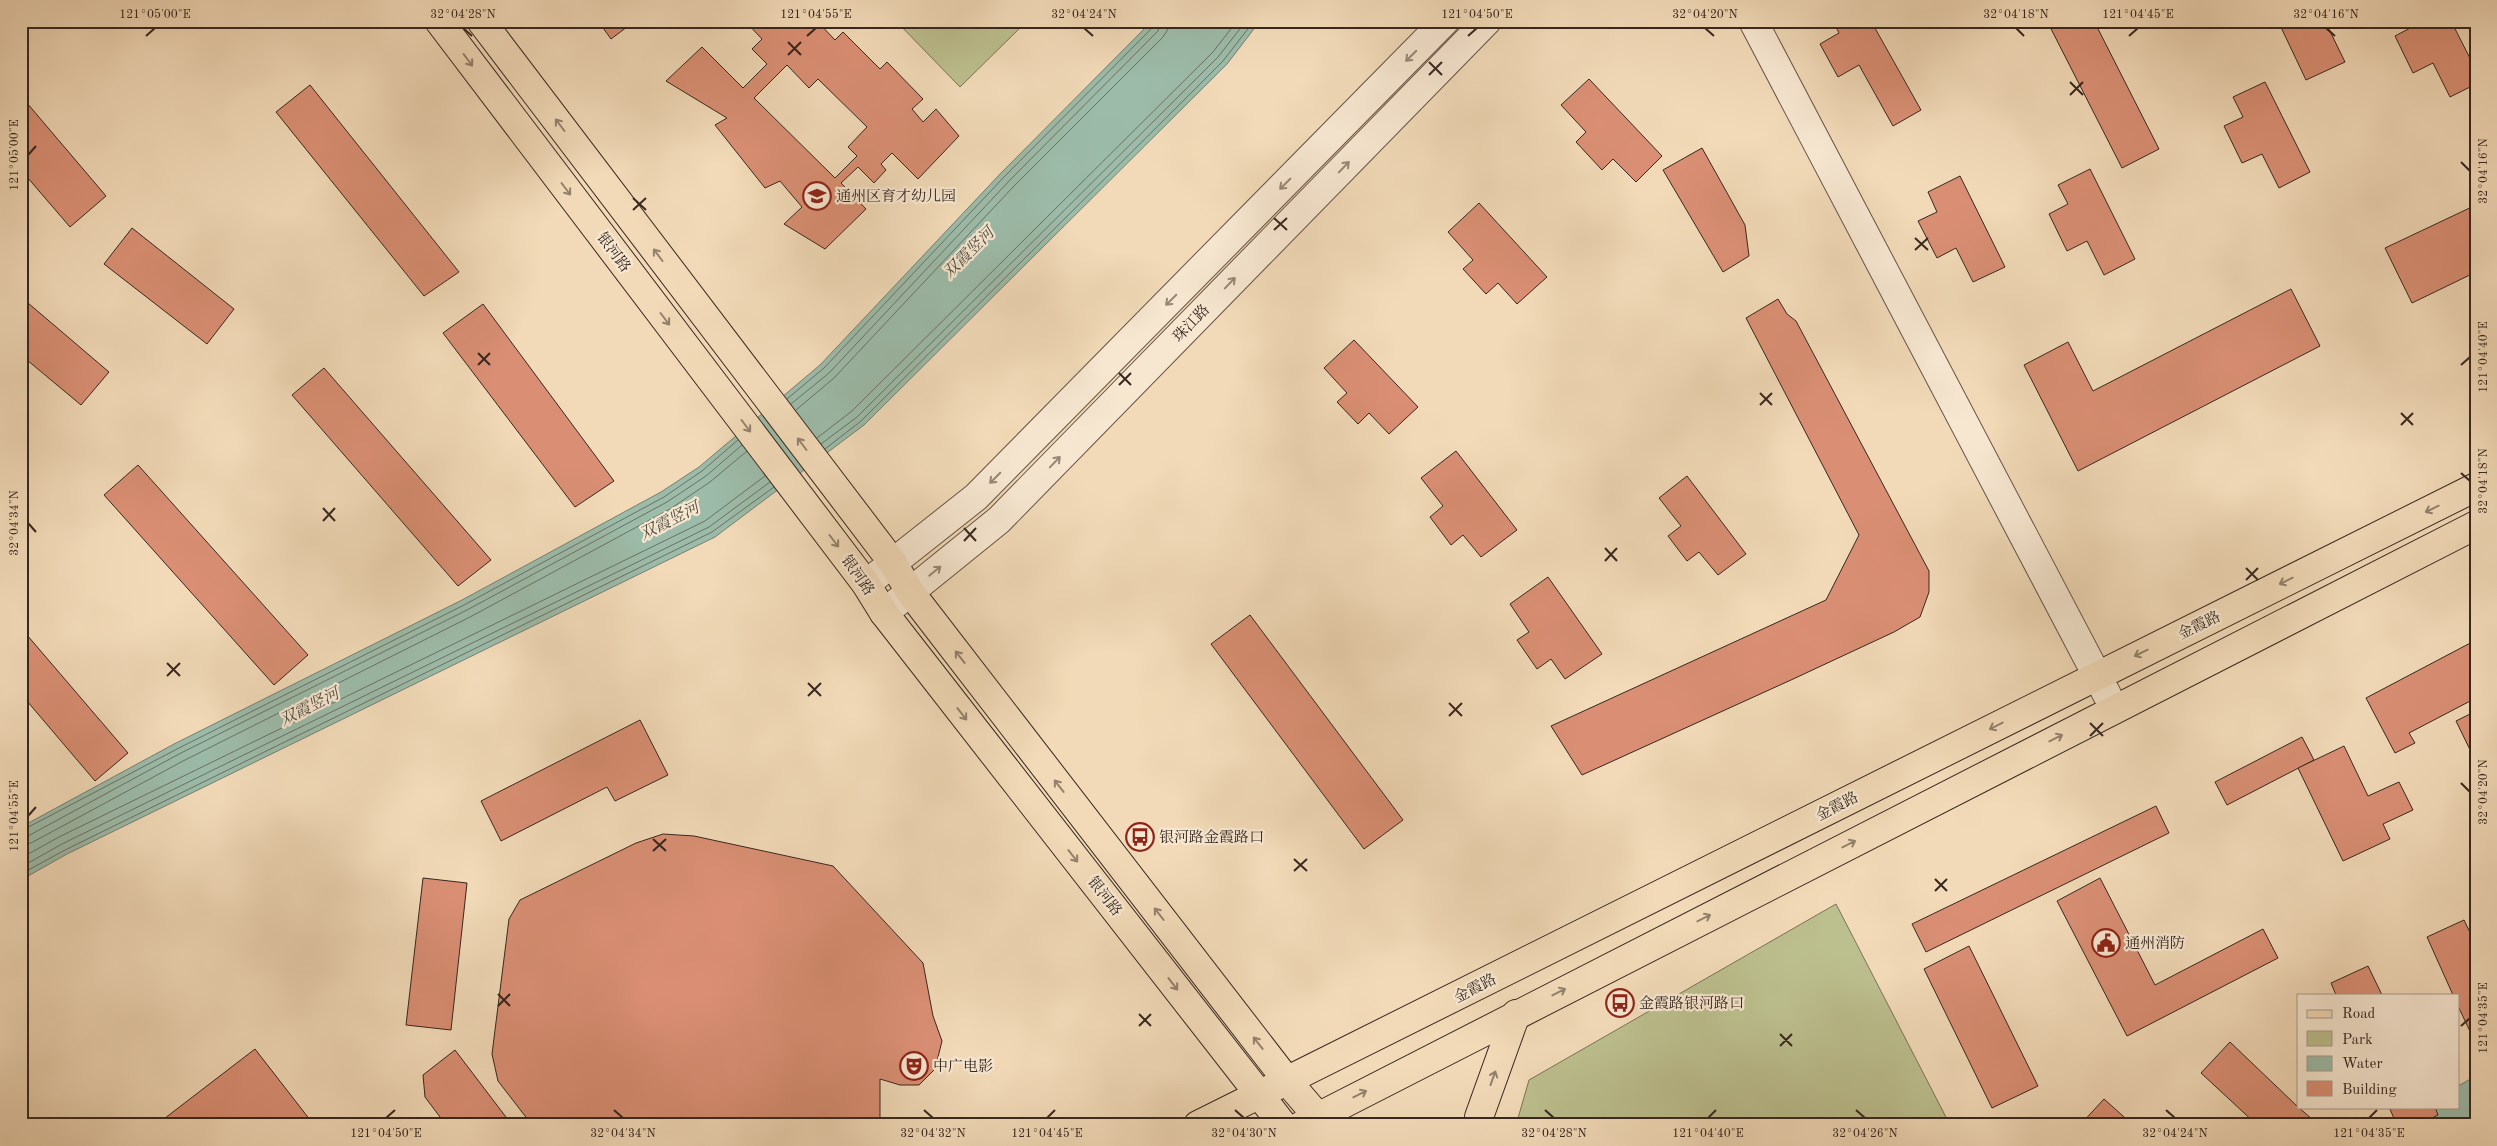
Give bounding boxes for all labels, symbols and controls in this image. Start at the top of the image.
text: 121°05'00"E [119,8,191,21]
text: 121°04'55"E [780,8,852,21]
text: 121°04'50"E [1441,8,1513,21]
text: 121°04'45"E [2102,8,2174,21]
text: 32°04'28"N [430,9,496,21]
text: 32°04'24"N [1051,9,1117,21]
text: 32°04'20"N [1672,9,1738,21]
text: 32°04'18"N [1983,9,2049,21]
text: 32°04'16"N [2293,9,2359,21]
one-way arrow [1405,50,1417,62]
one-way arrow [463,53,473,67]
text: 121°05'00"E [8,119,21,191]
one-way arrow [554,119,565,132]
text: 32°04'16"N [2478,138,2490,204]
one-way arrow [1338,161,1350,174]
one-way arrow [1279,178,1291,190]
school or university icon: 通州区育才幼儿园 [802,181,832,211]
one-way arrow [561,182,572,195]
place label: 通州区育才幼儿园 [836,188,956,205]
water label: 双霞竖河 [940,222,1000,282]
street label: 银河路 [593,229,634,275]
one-way arrow [653,248,663,262]
one-way arrow [1224,277,1236,290]
one-way arrow [1164,294,1177,306]
street label: 珠江路 [1170,301,1213,345]
one-way arrow [659,312,670,325]
text: 121°04'40"E [2478,321,2490,393]
one-way arrow [741,419,752,432]
one-way arrow [797,438,808,451]
text: 32°04'18"N [2478,448,2490,514]
one-way arrow [1049,456,1061,468]
one-way arrow [989,472,1001,484]
text: 32°04'34"N [9,490,21,556]
water label: 双霞竖河 [637,497,705,543]
one-way arrow [2425,505,2440,514]
one-way arrow [829,534,839,548]
street label: 银河路 [838,552,877,599]
one-way arrow [928,566,941,577]
one-way arrow [2279,576,2294,586]
street label: 金霞路 [2175,608,2223,643]
one-way arrow [2134,649,2149,658]
one-way arrow [955,650,965,664]
water label: 双霞竖河 [277,683,345,729]
one-way arrow [957,707,968,720]
one-way arrow [1988,721,2003,731]
one-way arrow [2048,733,2063,743]
text: 32°04'20"N [2478,759,2490,825]
text: 121°04'55"E [8,780,21,852]
one-way arrow [1054,780,1065,793]
street label: 金霞路 [1813,789,1861,824]
bus stop icon: 银河路金霞路口 [1125,822,1155,852]
place label: 银河路金霞路口 [1159,829,1264,846]
one-way arrow [1841,839,1856,848]
one-way arrow [1067,849,1078,862]
street label: 银河路 [1084,873,1125,919]
one-way arrow [1153,908,1164,921]
one-way arrow [1696,913,1711,922]
public building icon: 通州消防 [2091,928,2121,958]
place label: 通州消防 [2125,935,2185,952]
street label: 金霞路 [1451,971,1499,1006]
one-way arrow [1167,977,1178,990]
text: 121°04'35"E [2477,982,2490,1054]
one-way arrow [1552,987,1567,997]
bus stop icon: 金霞路银河路口 [1605,988,1635,1018]
legend [2297,994,2460,1108]
place label: 金霞路银河路口 [1639,995,1744,1012]
text: Road [2342,1007,2376,1022]
text: Park [2342,1033,2373,1048]
one-way arrow [1252,1037,1263,1050]
theatre icon: 中广电影 [899,1051,929,1081]
text: Water [2342,1057,2383,1072]
place label: 中广电影 [933,1058,993,1075]
one-way arrow [1489,1071,1498,1087]
text: Building [2342,1083,2397,1098]
one-way arrow [1352,1089,1367,1098]
text: 121°04'50"E [350,1127,422,1140]
text: 121°04'45"E [1011,1127,1083,1140]
text: 121°04'35"E [2333,1127,2405,1140]
text: 32°04'34"N [590,1128,656,1140]
text: 32°04'32"N [900,1128,966,1140]
text: 32°04'30"N [1211,1128,1277,1140]
text: 32°04'28"N [1521,1128,1587,1140]
text: 121°04'40"E [1672,1128,1744,1140]
text: 32°04'26"N [1832,1128,1898,1140]
text: 32°04'24"N [2142,1128,2208,1140]

